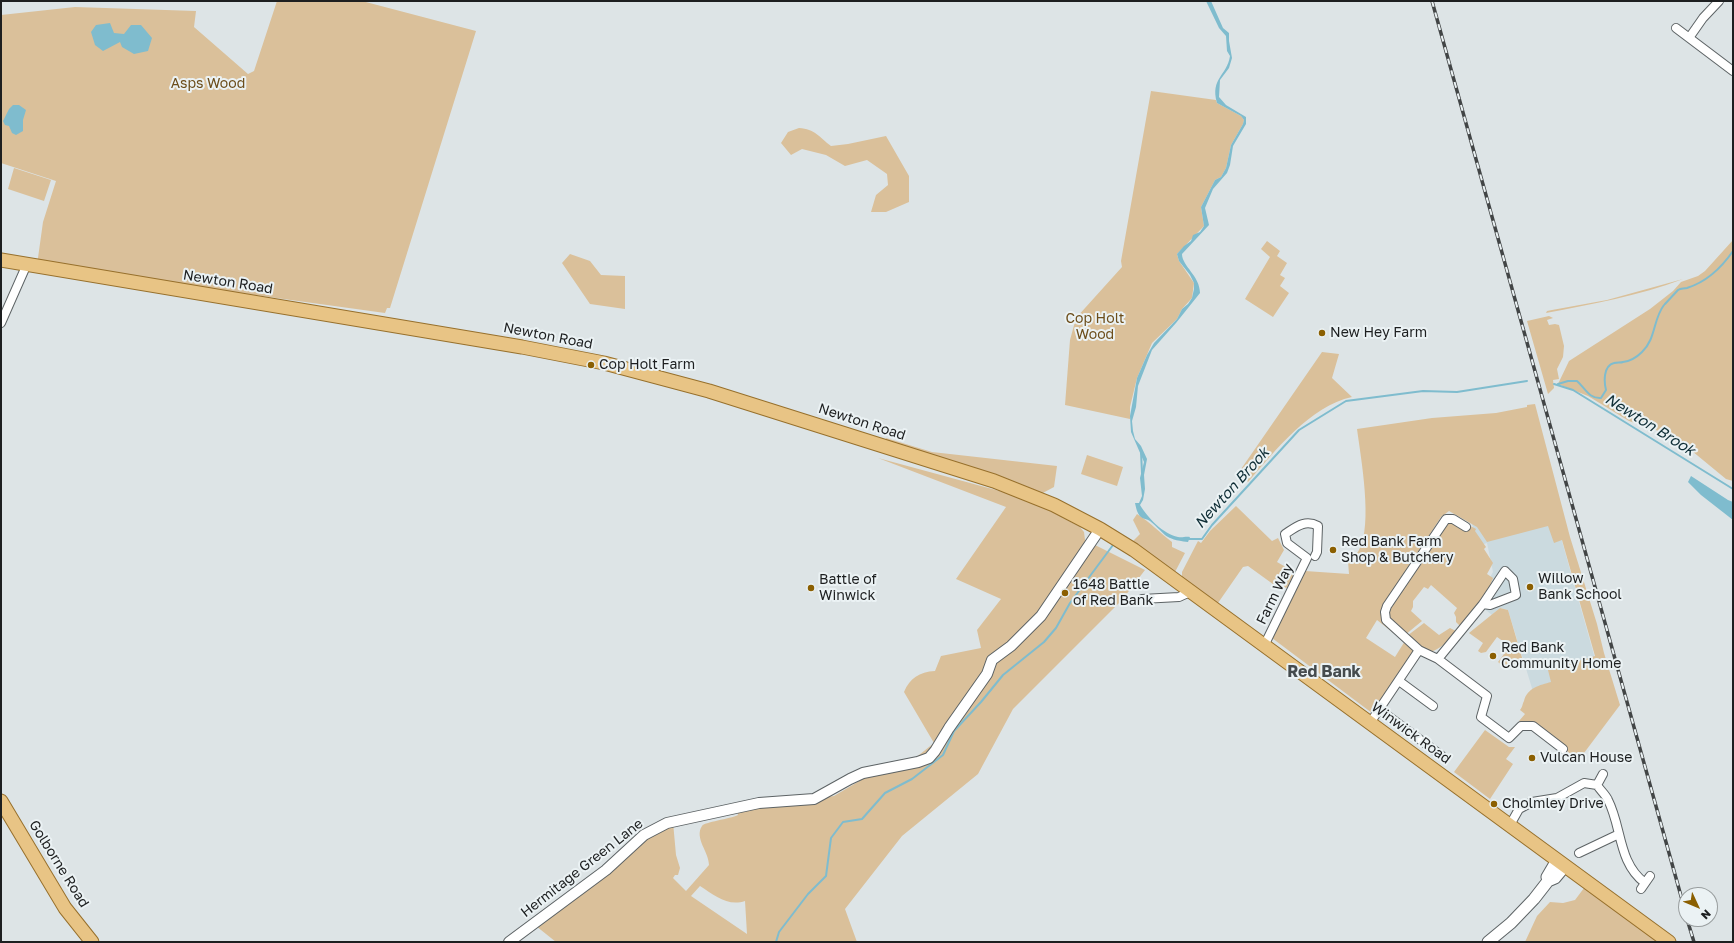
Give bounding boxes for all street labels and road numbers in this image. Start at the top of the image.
street label: Newton Road [182,267,274,297]
street label: Newton Road [502,319,594,353]
street label: Newton Road [816,400,908,444]
street label: Farm Way [1253,561,1297,627]
street label: Winwick Road [1368,699,1454,767]
street label: Hermitage Green Lane [518,815,646,921]
street label: Golborne Road [25,817,93,911]

